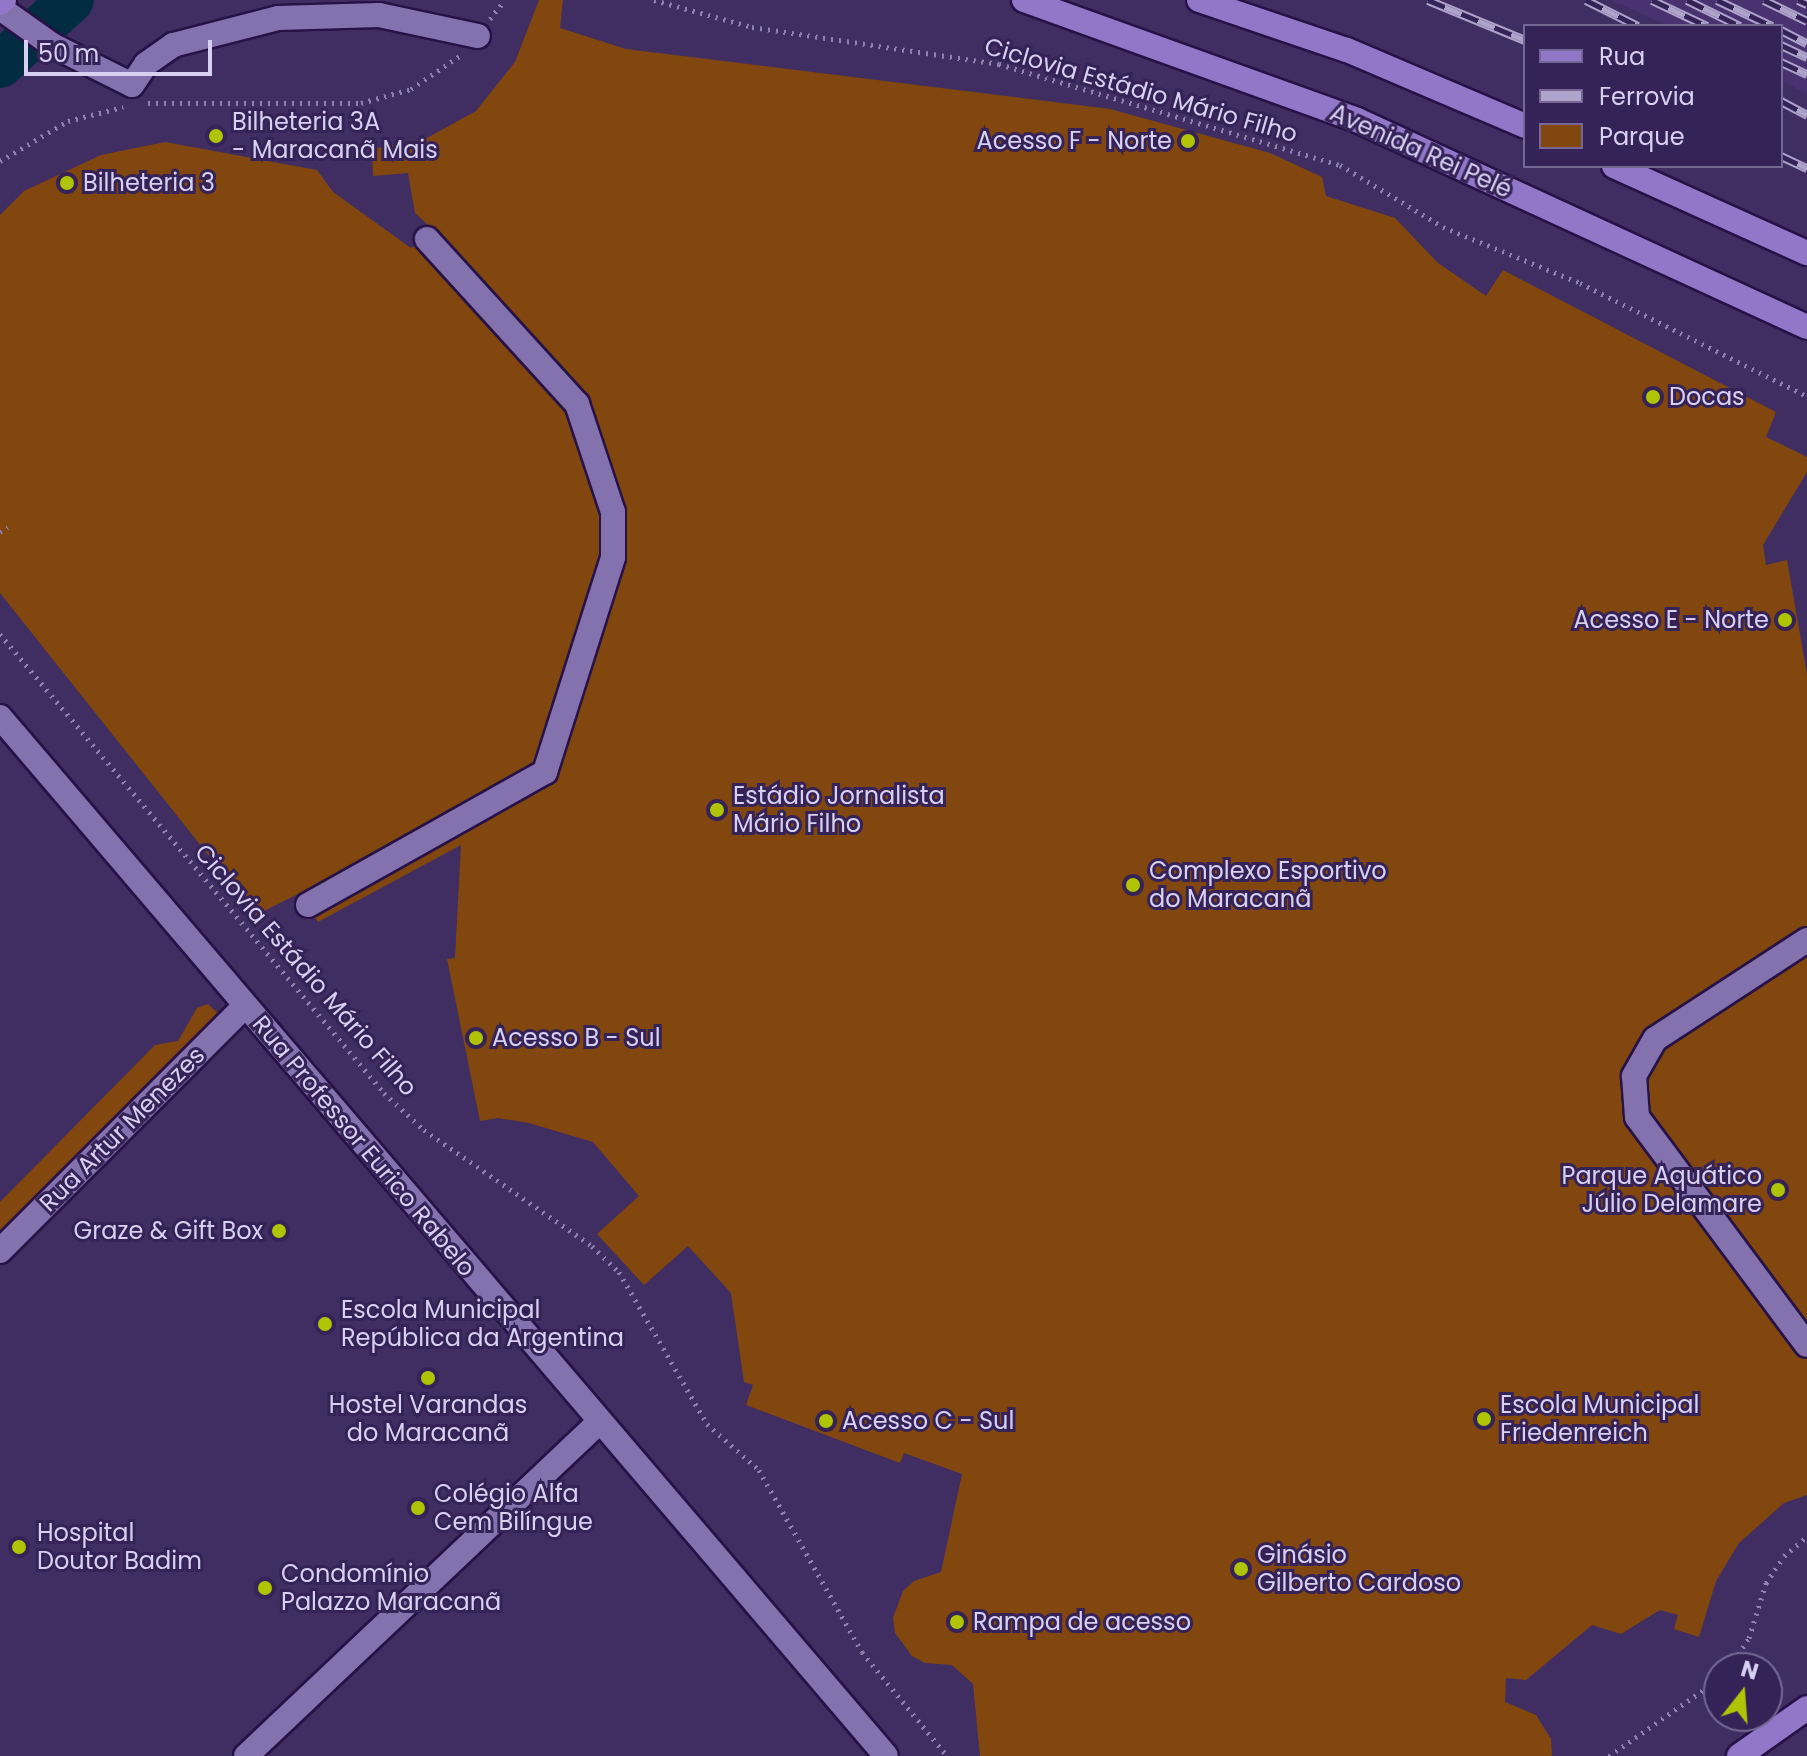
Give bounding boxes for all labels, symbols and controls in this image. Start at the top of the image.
scale bar [28,24,216,74]
legend [1523,24,1783,168]
street label: Ciclovia Estádio Mário Filho [981,31,1301,149]
text: 50 m [38,37,99,70]
text: Rua [1599,40,1645,73]
text: Ferrovia [1599,80,1695,113]
street label: Avenida Rei Pelé [1326,98,1516,204]
place label: Bilheteria 3A - Maracanã Mais [232,108,438,164]
text: Parque [1599,120,1685,153]
marker: Bilheteria 3A - Maracanã Mais [207,127,225,145]
place label: Acesso F - Norte [977,127,1172,155]
marker: Acesso F - Norte [1179,132,1197,150]
place label: Bilheteria 3 [83,169,215,197]
marker: Bilheteria 3 [58,174,76,192]
place label: Docas [1669,383,1745,411]
marker: Docas [1644,388,1662,406]
place label: Acesso E - Norte [1573,606,1769,634]
marker: Acesso E - Norte [1776,611,1794,629]
place label: Estádio Jornalista Mário Filho [733,782,945,838]
marker: Estádio Jornalista Mário Filho [708,801,726,819]
street label: Ciclovia Estádio Mário Filho [189,838,423,1102]
place label: Complexo Esportivo do Maracanã [1149,857,1387,913]
marker: Complexo Esportivo do Maracanã [1124,876,1142,894]
street label: Rua Professor Eurico Rabelo [246,1010,482,1282]
place label: Acesso B - Sul [492,1024,661,1052]
marker: Acesso B - Sul [467,1029,485,1047]
street label: Rua Artur Menezes [34,1041,210,1217]
place label: Parque Aquático Júlio Delamare [1562,1162,1762,1218]
marker: Parque Aquático Júlio Delamare [1769,1181,1787,1199]
place label: Graze & Gift Box [74,1217,263,1245]
marker: Graze & Gift Box [270,1222,288,1240]
place label: Escola Municipal República da Argentina [341,1296,624,1352]
marker: Escola Municipal República da Argentina [316,1315,334,1333]
marker: Hostel Varandas do Maracanã [419,1369,437,1387]
place label: Hostel Varandas do Maracanã [329,1391,527,1447]
place label: Escola Municipal Friedenreich [1500,1391,1699,1447]
place label: Acesso C - Sul [842,1407,1014,1435]
marker: Escola Municipal Friedenreich [1475,1410,1493,1428]
marker: Acesso C - Sul [817,1412,835,1430]
place label: Colégio Alfa Cem Bilíngue [434,1480,593,1536]
marker: Colégio Alfa Cem Bilíngue [409,1499,427,1517]
place label: Hospital Doutor Badim [37,1519,202,1575]
marker: Hospital Doutor Badim [8,1536,30,1558]
place label: Ginásio Gilberto Cardoso [1257,1541,1461,1597]
place label: Condomínio Palazzo Maracanã [281,1560,501,1616]
marker: Ginásio Gilberto Cardoso [1232,1560,1250,1578]
marker: Condomínio Palazzo Maracanã [256,1579,274,1597]
place label: Rampa de acesso [973,1608,1191,1636]
marker: Rampa de acesso [948,1613,966,1631]
north arrow [1703,1652,1783,1732]
text: N [1737,1653,1762,1688]

